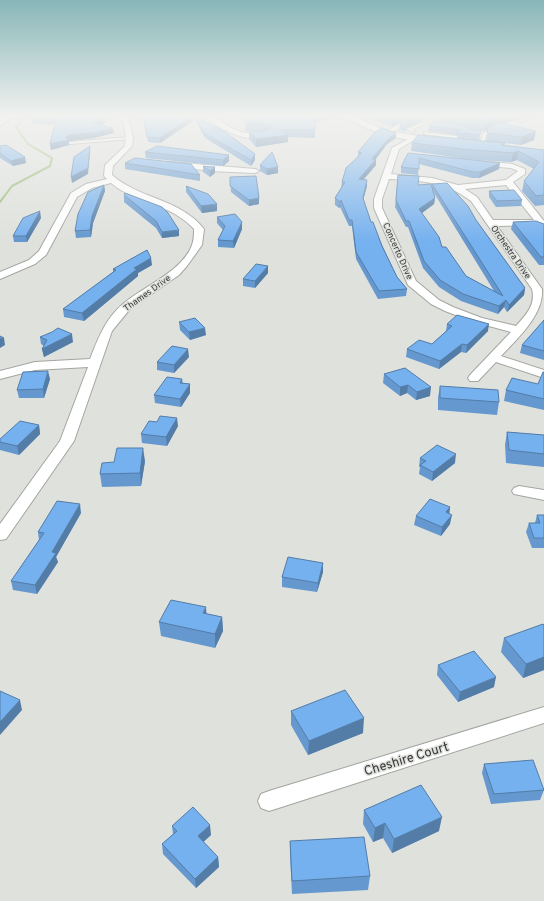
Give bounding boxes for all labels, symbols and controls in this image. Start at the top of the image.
street label: Concerto Drive [380,221,415,281]
street label: Orchestra Drive [488,223,533,281]
street label: Thames Drive [122,273,173,314]
street label: Cheshire Court [362,739,451,780]

